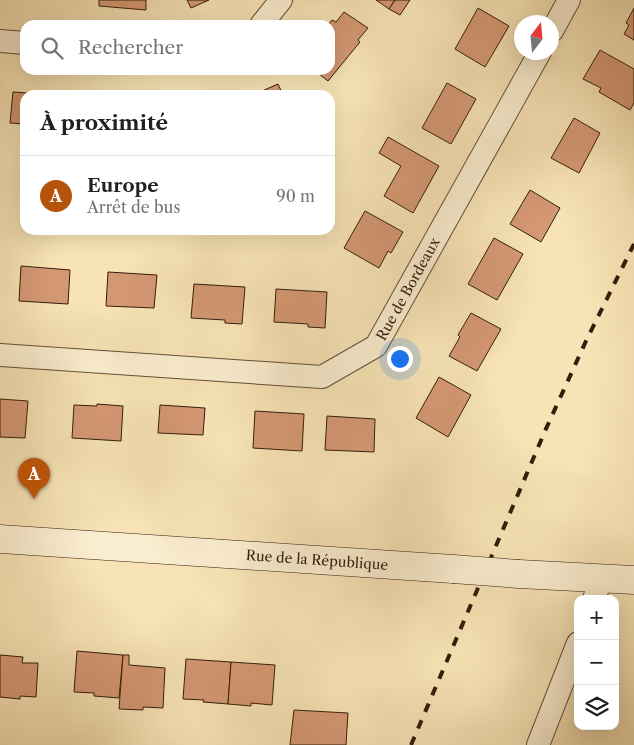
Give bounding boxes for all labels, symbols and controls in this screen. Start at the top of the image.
north arrow [514,15,559,60]
search box [20,20,335,75]
icon: search [38,34,66,62]
text: Rechercher [78,36,183,59]
text: À proximité [40,110,168,135]
text: Europe [87,174,159,197]
text: A [50,186,62,206]
text: 90 m [276,186,315,206]
text: Arrêt de bus [87,197,180,217]
street label: Rue de Bordeaux [372,234,444,344]
your location [387,346,413,372]
pin: A [18,458,50,499]
street label: Rue de la République [245,546,389,574]
map controls [574,595,619,730]
button: + [574,595,619,640]
button: − [574,640,619,685]
button: layers [574,685,619,730]

